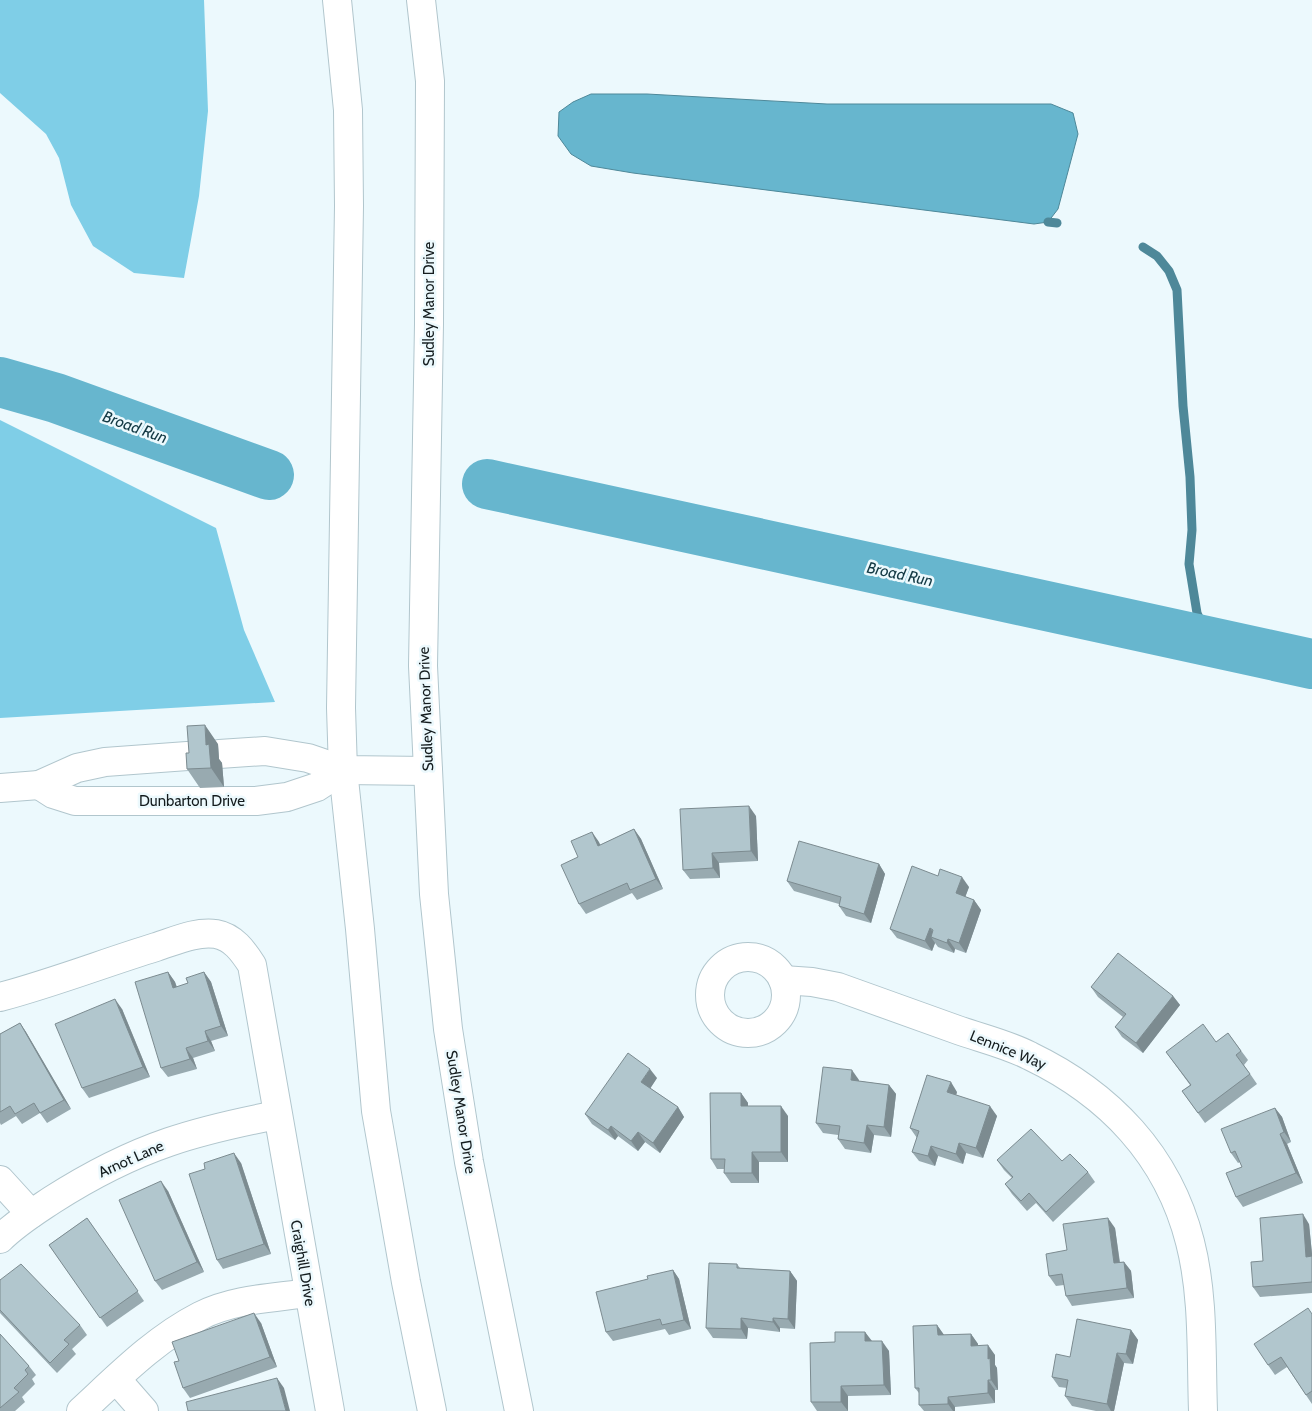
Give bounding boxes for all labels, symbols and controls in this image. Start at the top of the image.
street label: Sudley Manor Drive [420,241,438,366]
water label: Broad Run [100,407,170,447]
water label: Broad Run [865,558,935,590]
street label: Sudley Manor Drive [415,646,437,772]
street label: Dunbarton Drive [139,792,245,810]
street label: Lennice Way [967,1027,1049,1074]
street label: Sudley Manor Drive [442,1049,480,1175]
street label: Arnot Lane [95,1136,167,1181]
street label: Craighill Drive [287,1219,319,1308]

